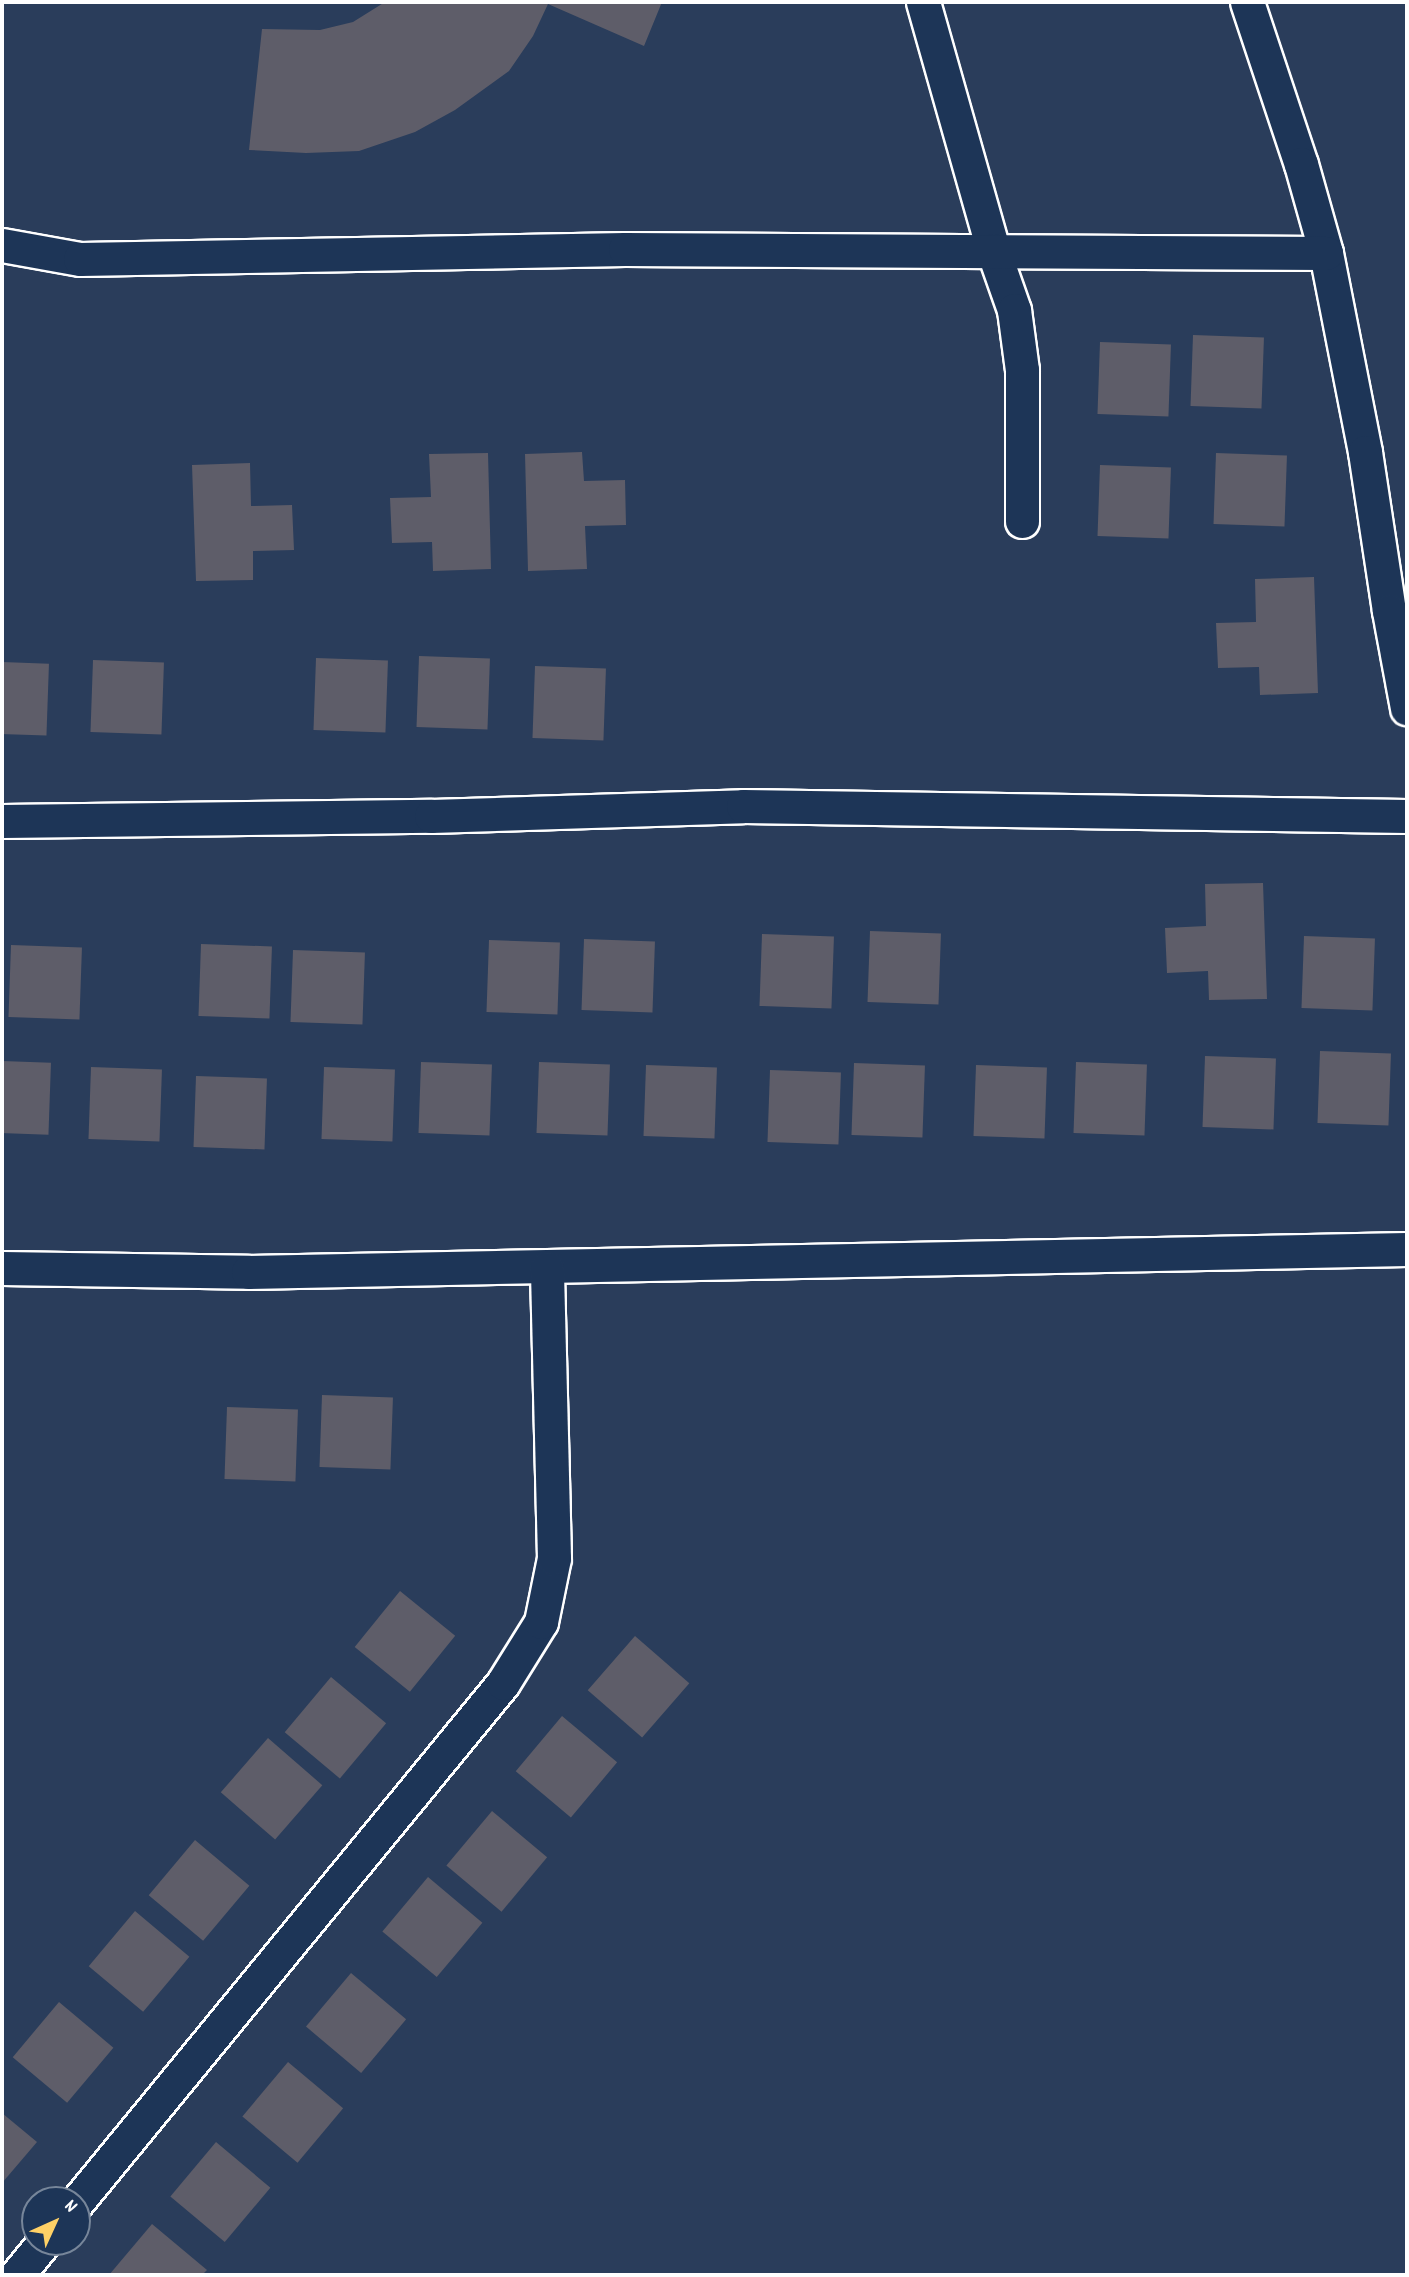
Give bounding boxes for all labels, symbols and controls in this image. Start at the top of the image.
north arrow [21,2186,91,2256]
text: N [57,2194,83,2220]

